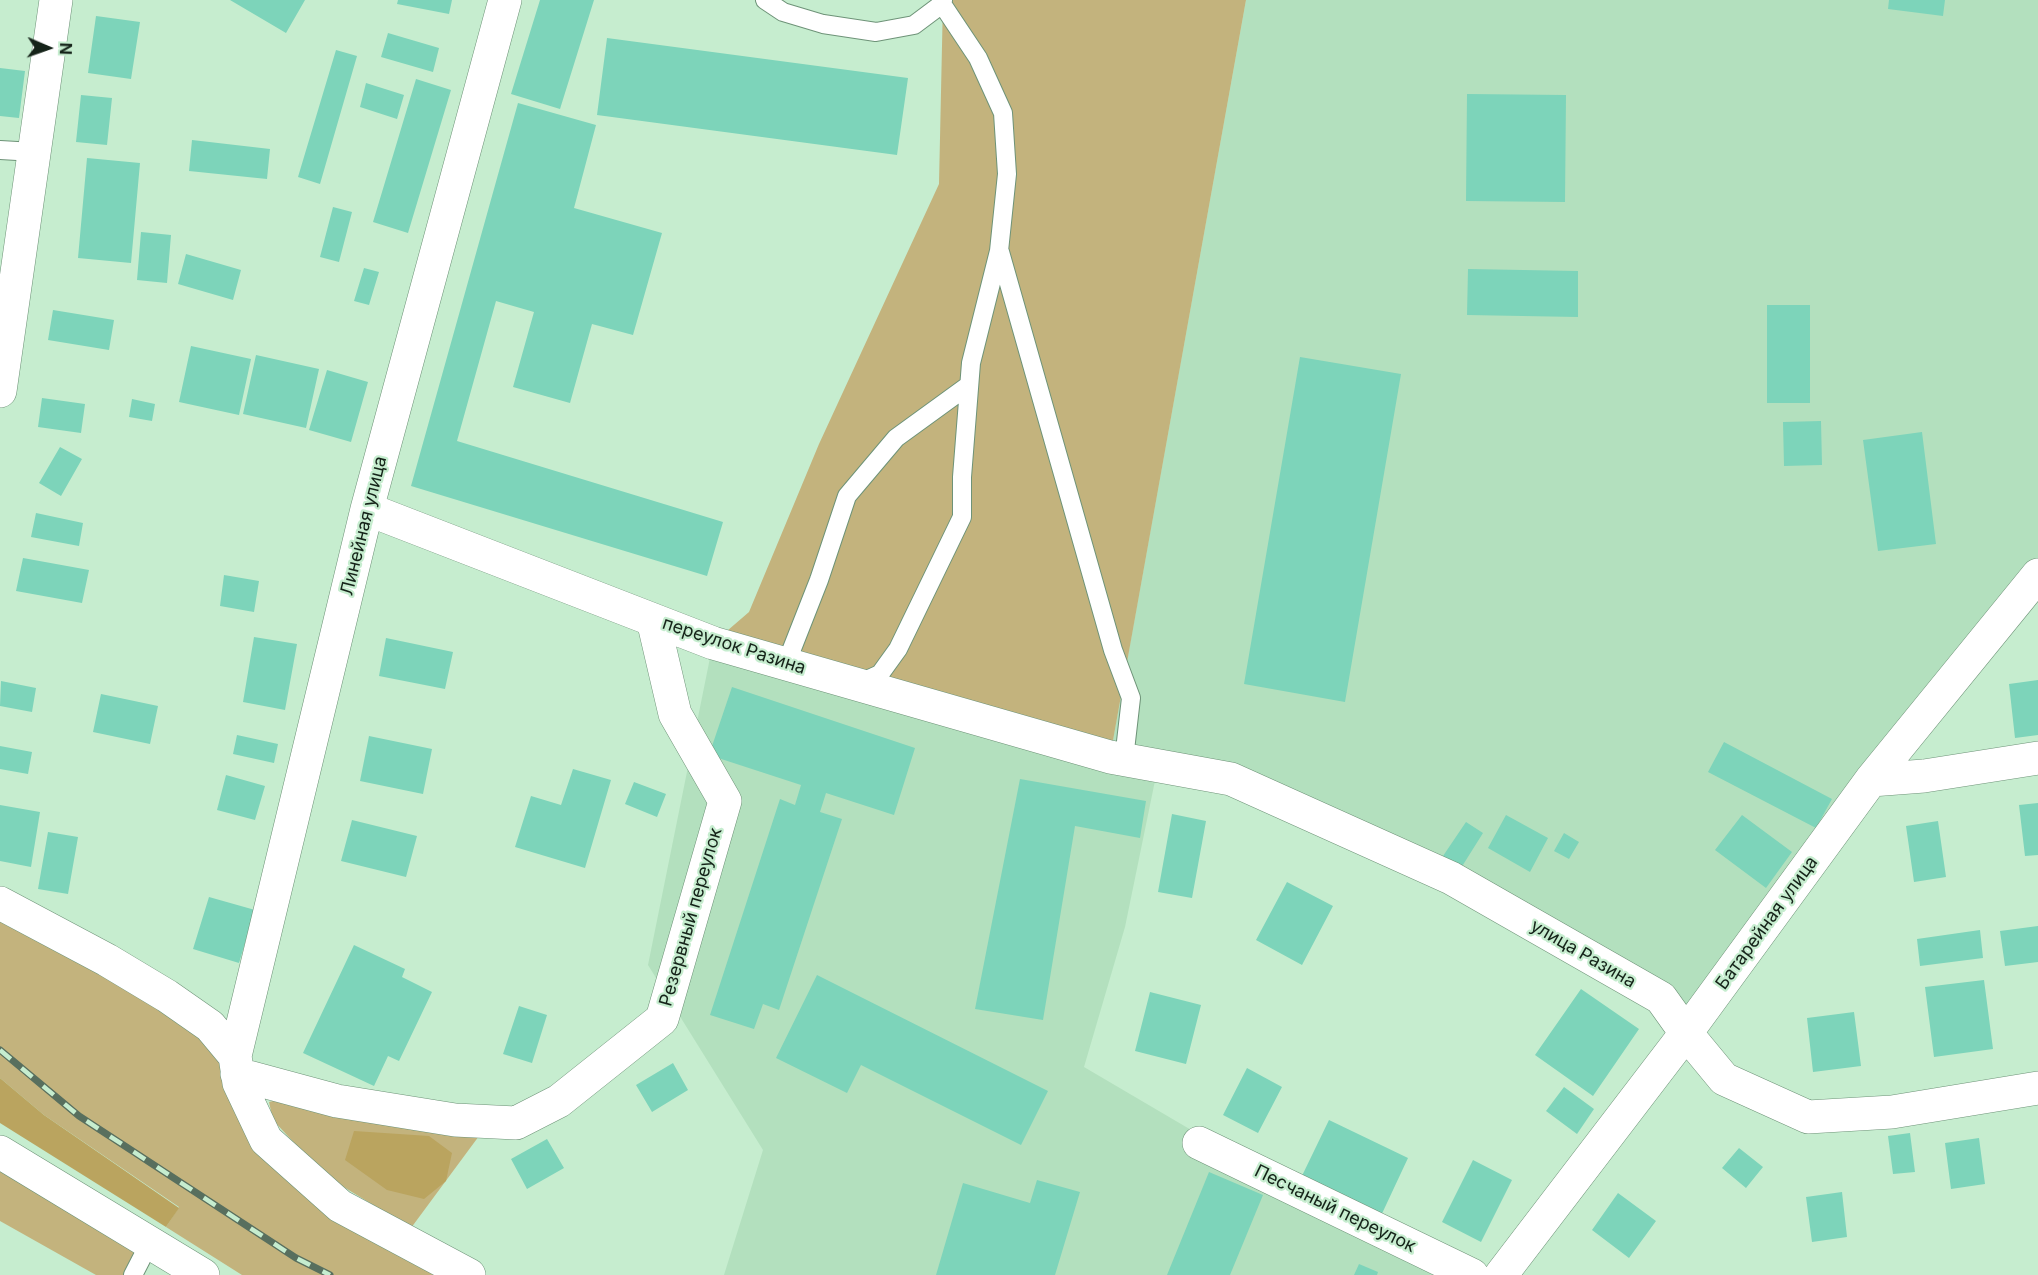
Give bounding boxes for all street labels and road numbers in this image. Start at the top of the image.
street label: Линейная улица [336,454,392,598]
street label: переулок Разина [660,613,808,679]
street label: Резервный переулок [655,825,727,1009]
street label: Батарейная улица [1711,852,1823,994]
street label: улица Разина [1526,915,1640,993]
street label: Песчаный переулок [1251,1161,1419,1257]

